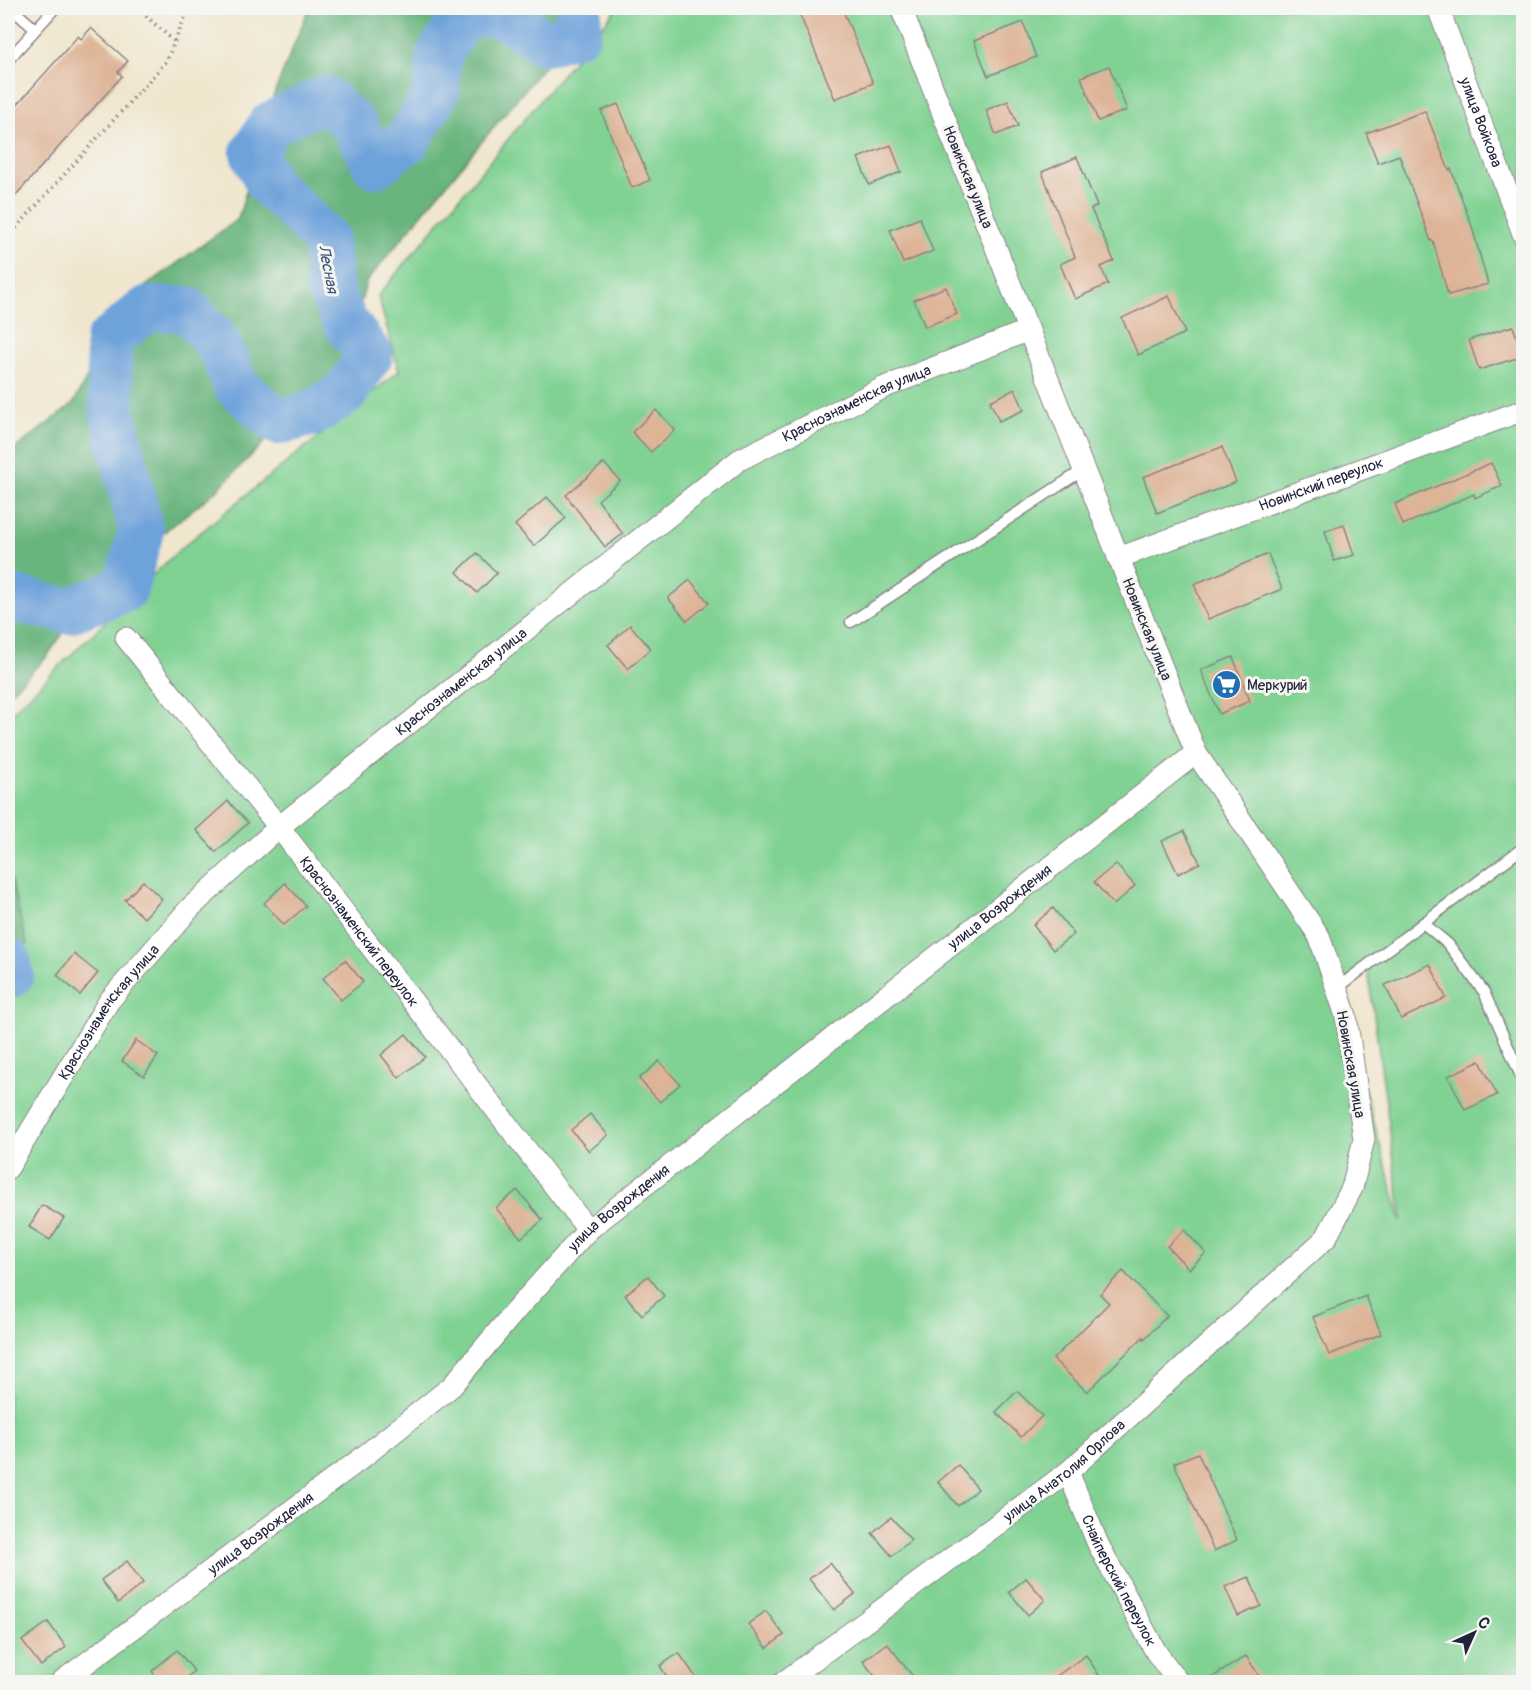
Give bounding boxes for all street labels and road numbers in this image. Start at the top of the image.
street label: улица Войкова [1455,74,1506,170]
street label: Новинская улица [938,123,997,231]
street label: Краснознаменская улица [779,361,934,447]
street label: Новинский переулок [1256,453,1386,516]
street label: Новинская улица [1117,575,1176,683]
street label: Краснознаменская улица [392,624,531,740]
street label: Краснознаменский переулок [295,853,423,1011]
street label: улица Возрождения [944,861,1056,954]
street label: Краснознаменская улица [55,941,164,1084]
street label: Новинская улица [1332,1009,1369,1119]
street label: улица Возрождения [563,1161,674,1257]
street label: улица Анатолия Орлова [999,1416,1130,1527]
street label: улица Возрождения [204,1488,318,1580]
street label: Снайперский переулок [1077,1512,1160,1650]

